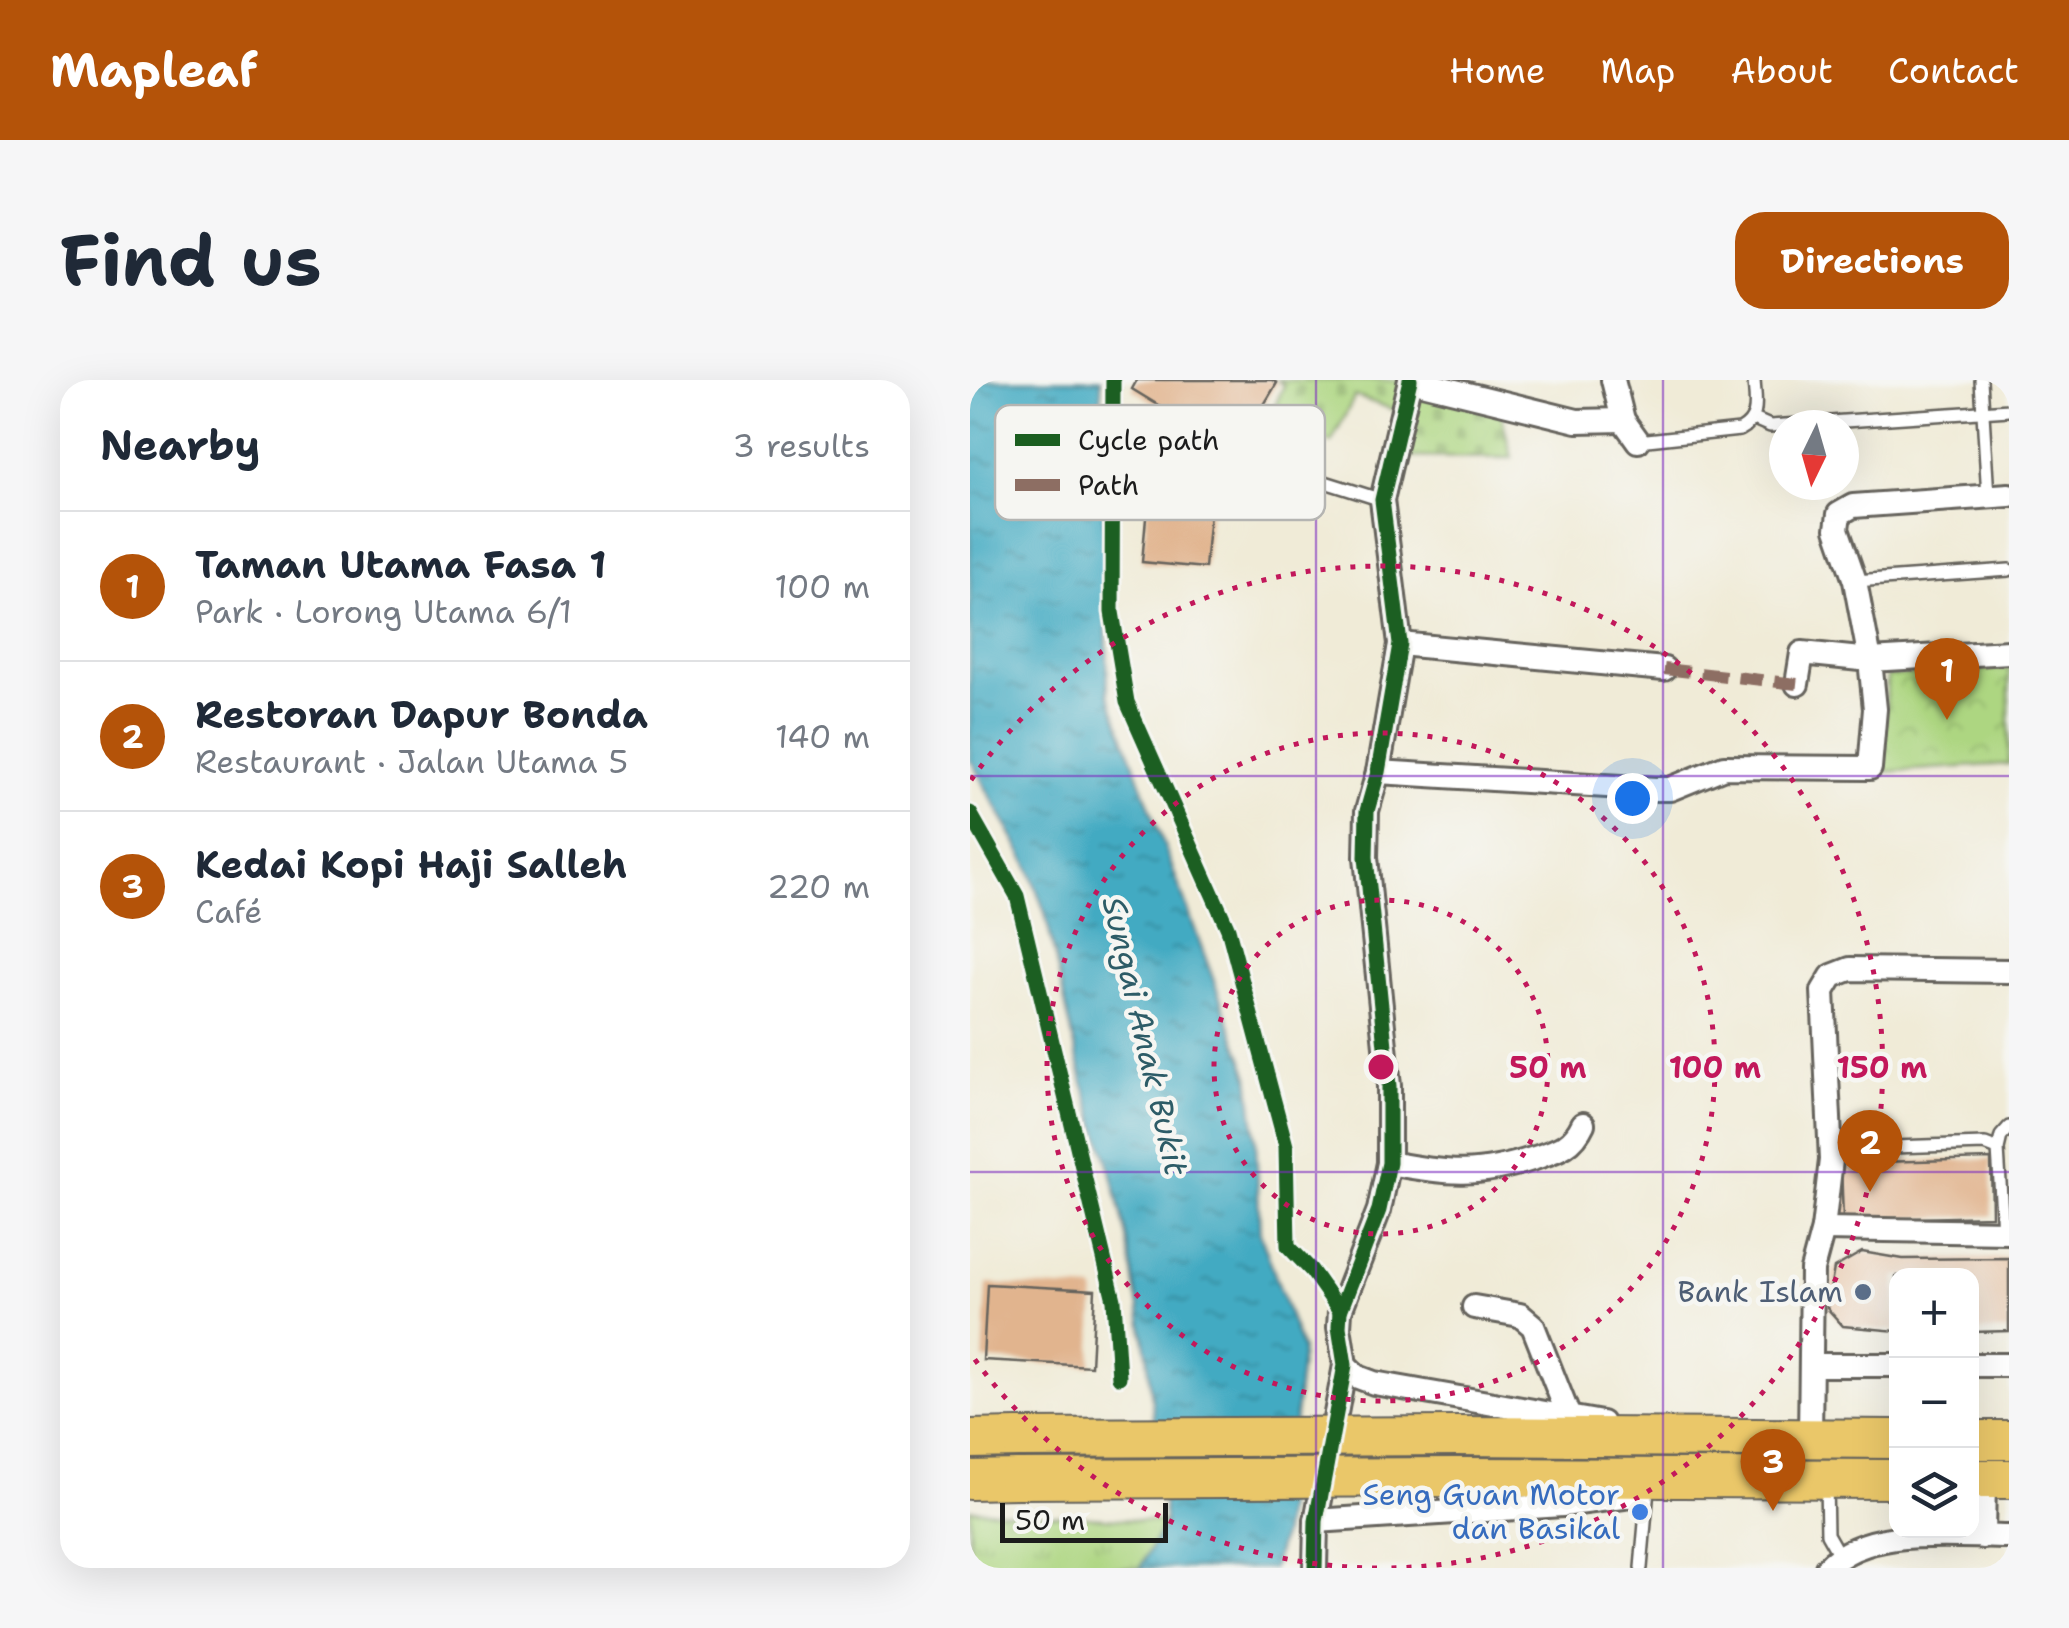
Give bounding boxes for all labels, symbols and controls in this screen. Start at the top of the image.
text: Mapleaf [50,38,258,102]
text: Home [1449,47,1545,94]
text: Map [1600,47,1675,94]
text: About [1730,47,1833,94]
text: Contact [1888,47,2019,94]
button: Directions [1735,212,2009,309]
text: Find us [60,214,322,307]
legend [995,405,1325,520]
north arrow [1769,410,1859,500]
text: Nearby [100,417,260,473]
text: Cycle path [1078,421,1220,459]
text: 3 results [733,424,870,467]
text: Path [1078,466,1139,504]
text: Taman Utama Fasa 1 [195,539,607,590]
text: 1 [125,565,140,608]
text: 100 m [774,565,870,608]
text: Park · Lorong Utama 6/1 [195,590,572,633]
pin: 1 [1914,638,1980,720]
text: Restoran Dapur Bonda [195,689,648,740]
text: 2 [121,715,144,758]
text: 140 m [775,715,870,758]
text: Restaurant · Jalan Utama 5 [195,740,628,783]
your location [1607,773,1658,824]
text: Kedai Kopi Haji Salleh [195,839,627,890]
text: 3 [121,865,144,908]
text: 220 m [767,865,870,908]
text: Café [195,890,262,933]
water label: Sungai Anak Bukit [1092,892,1199,1180]
text: 50 m [1509,1047,1587,1088]
text: 100 m [1669,1047,1761,1088]
text: 150 m [1837,1047,1927,1088]
centre of rings [1363,1049,1399,1085]
pin: 2 [1838,1110,1902,1192]
map controls [1889,1268,1979,1538]
button: + [1889,1268,1979,1358]
place label: Bank Islam [1677,1271,1843,1312]
marker: Bank Islam [1852,1281,1874,1303]
button: − [1889,1358,1979,1448]
pin: 3 [1740,1428,1806,1511]
button: layers [1889,1448,1979,1538]
place label: Seng Guan Motor dan Basikal [1363,1474,1620,1549]
scale bar [1000,1498,1168,1542]
text: 50 m [1015,1501,1085,1539]
marker: Seng Guan Motor dan Basikal [1629,1501,1651,1523]

